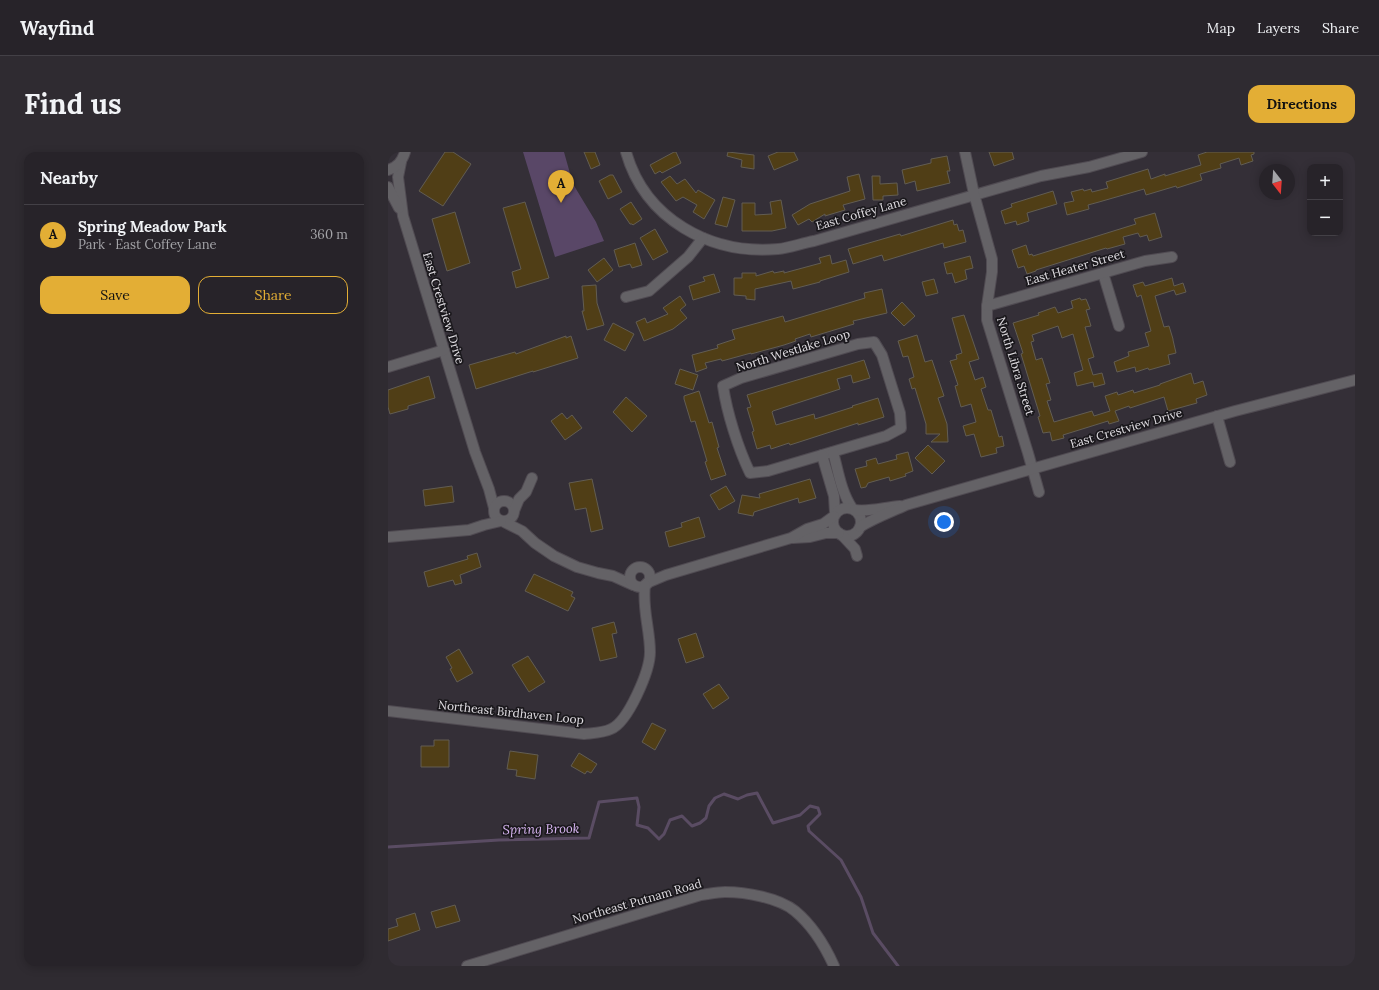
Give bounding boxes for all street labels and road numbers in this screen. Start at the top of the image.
street label: East Coffey Lane [814,193,909,233]
street label: East Heater Street [1024,246,1127,288]
street label: East Crestview Drive [420,250,468,366]
street label: North Libra Street [994,315,1038,417]
street label: North Westlake Loop [734,326,852,374]
street label: East Crestview Drive [1068,405,1184,451]
street label: Northeast Birdhaven Loop [437,697,585,727]
street label: Northeast Putnam Road [571,875,703,927]

